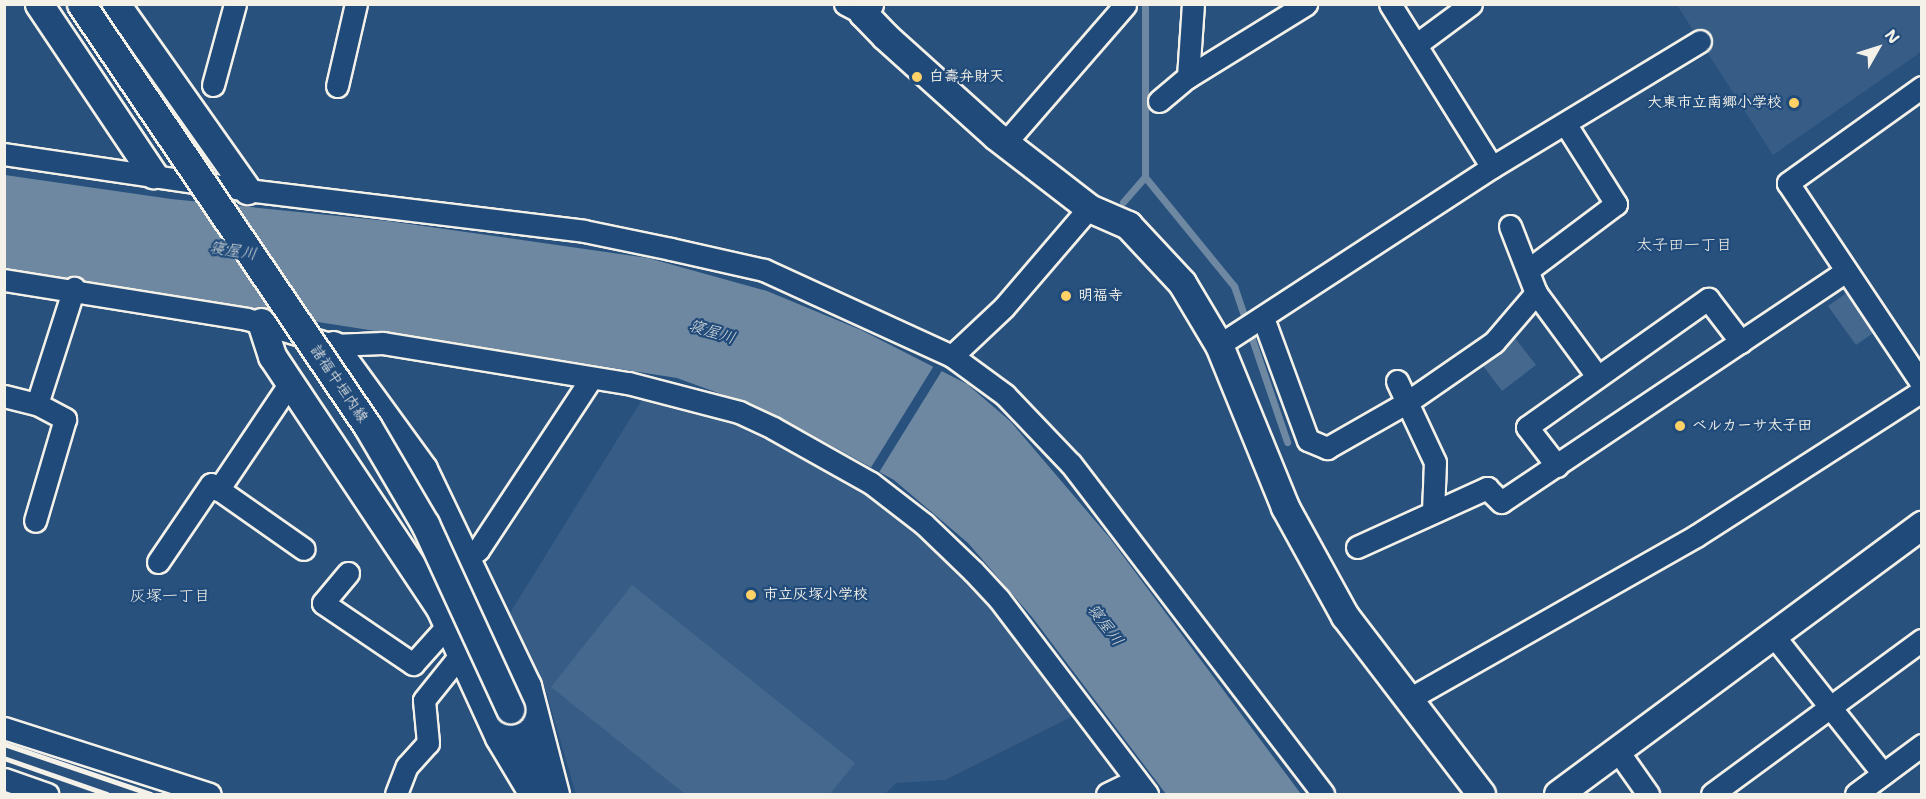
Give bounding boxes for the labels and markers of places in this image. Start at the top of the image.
place label: 白壽弁財天 [929,68,1004,86]
marker: 白壽弁財天 [910,70,924,84]
place label: 大東市立南郷小学校 [1647,94,1782,112]
marker: 大東市立南郷小学校 [1787,96,1801,110]
place label: 明福寺 [1078,287,1123,305]
marker: 明福寺 [1059,289,1073,303]
place label: ベルカーサ太子田 [1692,417,1812,435]
marker: ベルカーサ太子田 [1673,419,1687,433]
place label: 市立灰塚小学校 [763,586,868,604]
marker: 市立灰塚小学校 [744,588,758,602]

